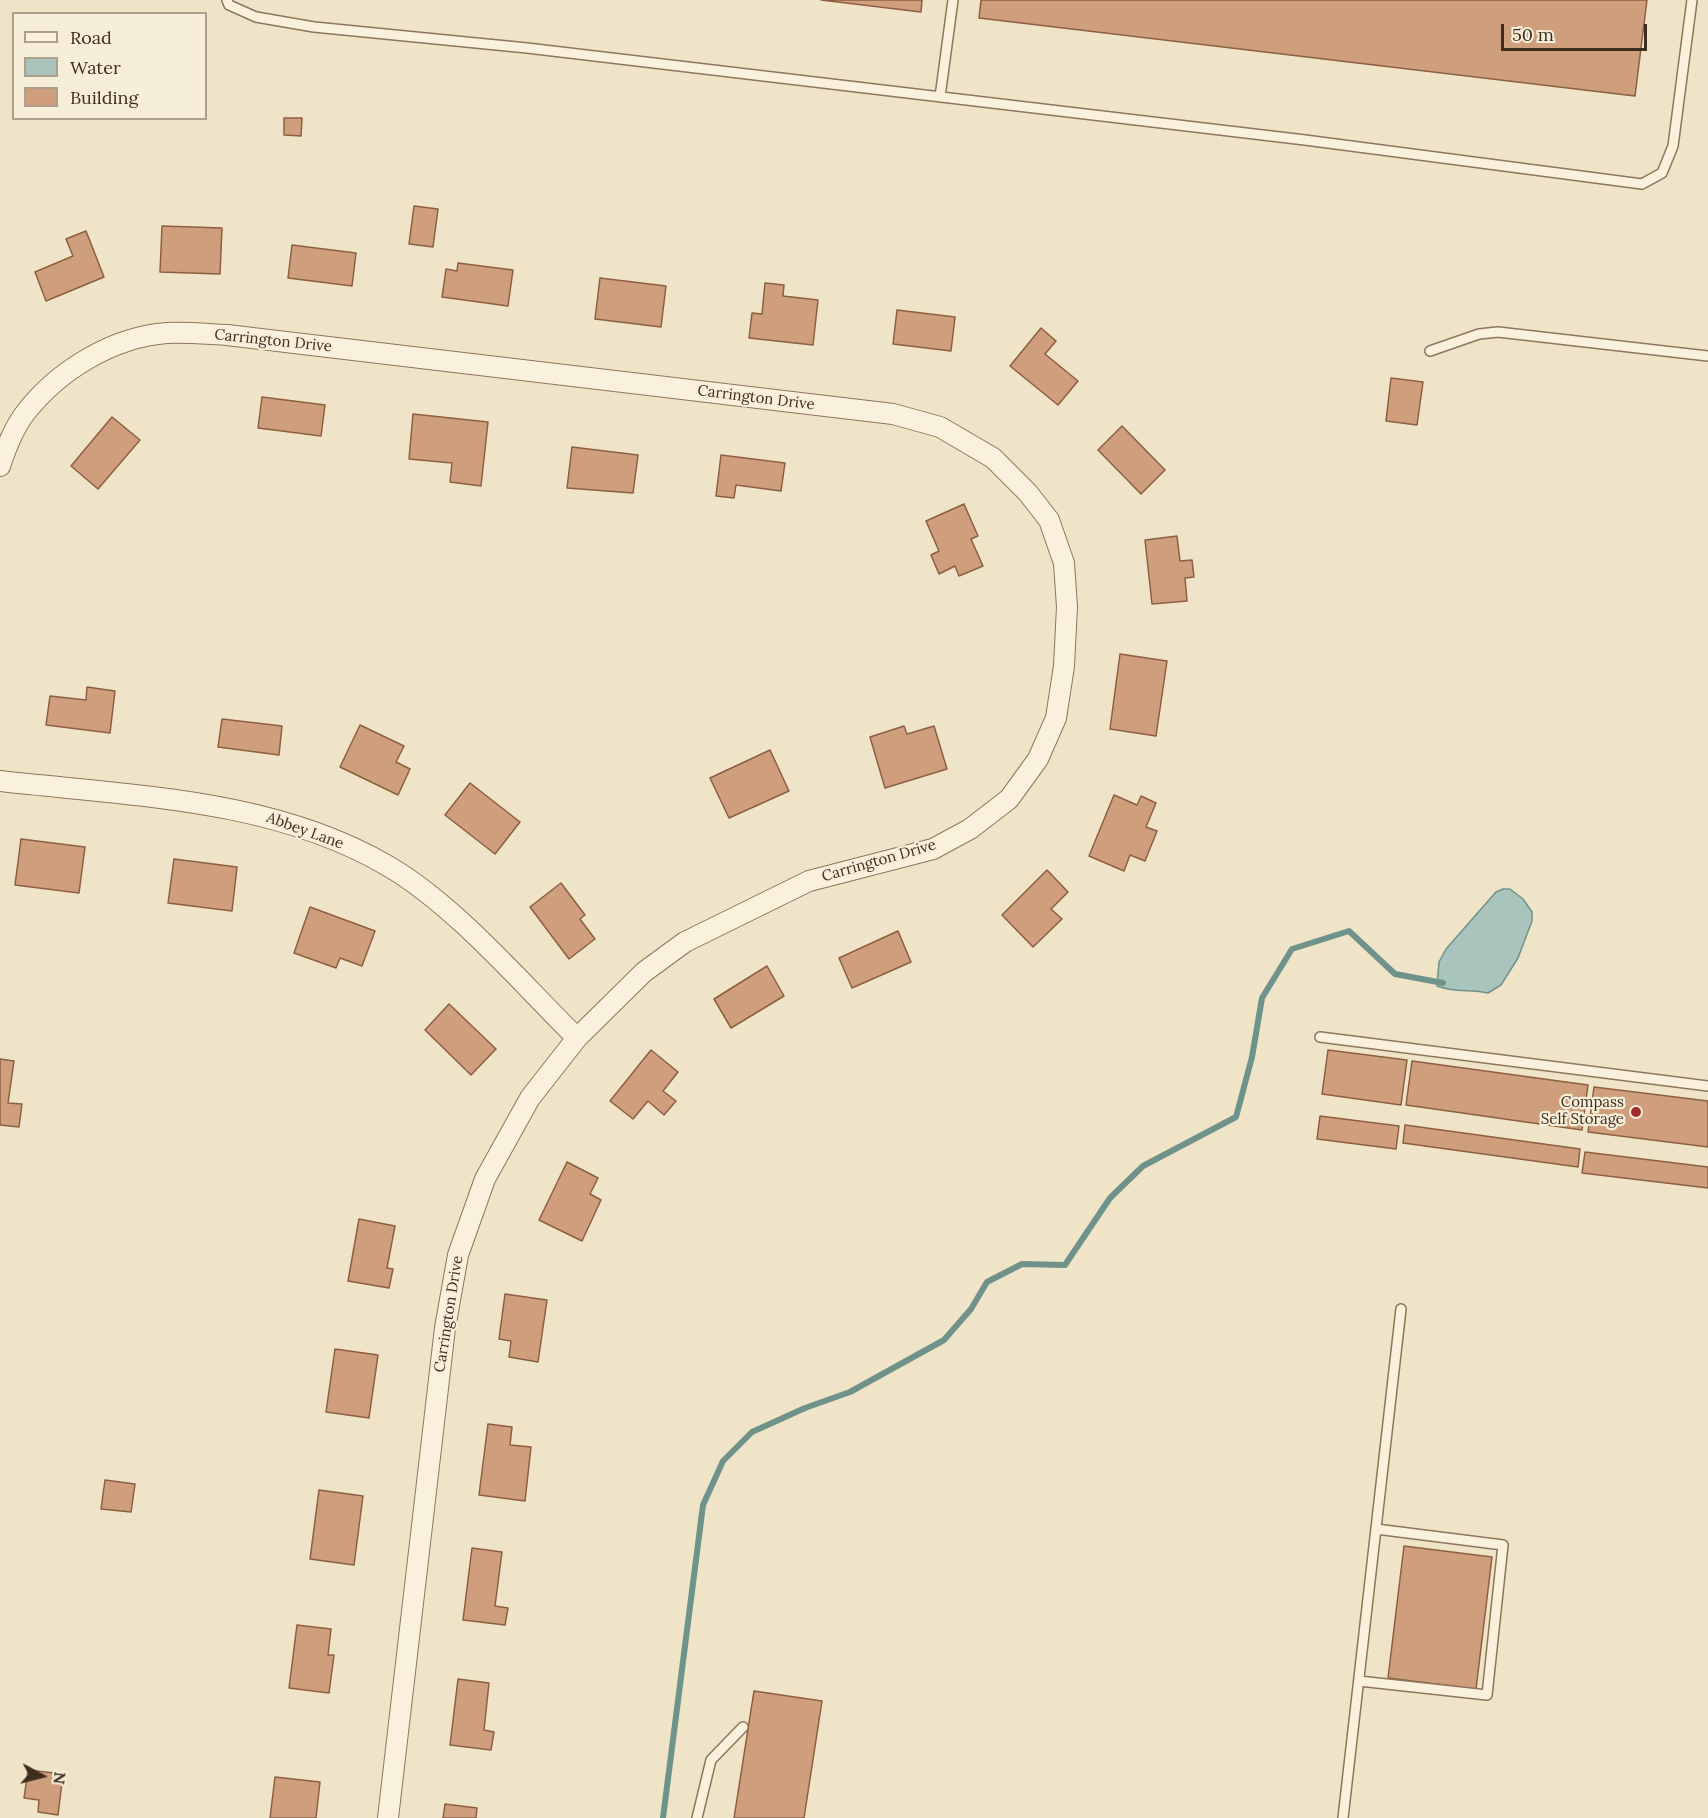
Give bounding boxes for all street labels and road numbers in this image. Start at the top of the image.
street label: Carrington Drive [213,326,333,356]
street label: Carrington Drive [696,382,816,414]
street label: Abbey Lane [264,809,346,853]
street label: Carrington Drive [820,836,938,886]
street label: Carrington Drive [431,1254,467,1374]

